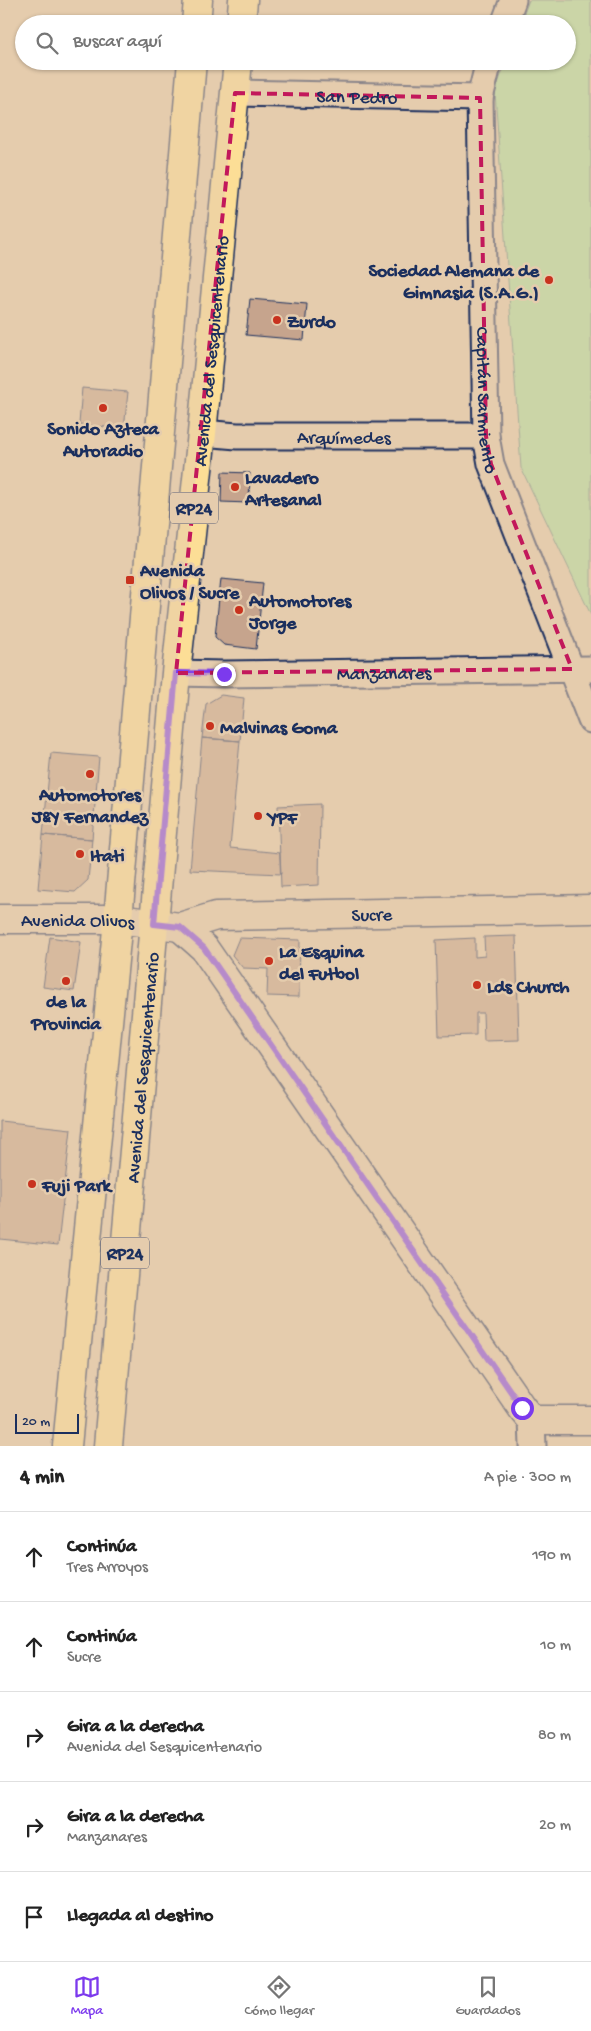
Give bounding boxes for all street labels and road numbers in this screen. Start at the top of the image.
street label: San Pedro [316,87,398,111]
street label: Avenida del Sesquicentenario [190,235,236,468]
street label: Capitán Sarmiento [469,327,502,478]
street label: Arquímedes [297,428,392,451]
road number: RP24 [170,492,218,524]
street label: Manzanares [336,663,433,687]
street label: Sucre [351,905,393,928]
street label: Avenida Olivos [21,911,137,936]
street label: Avenida del Sesquicentenario [123,951,166,1184]
road number: RP24 [101,1238,149,1268]

